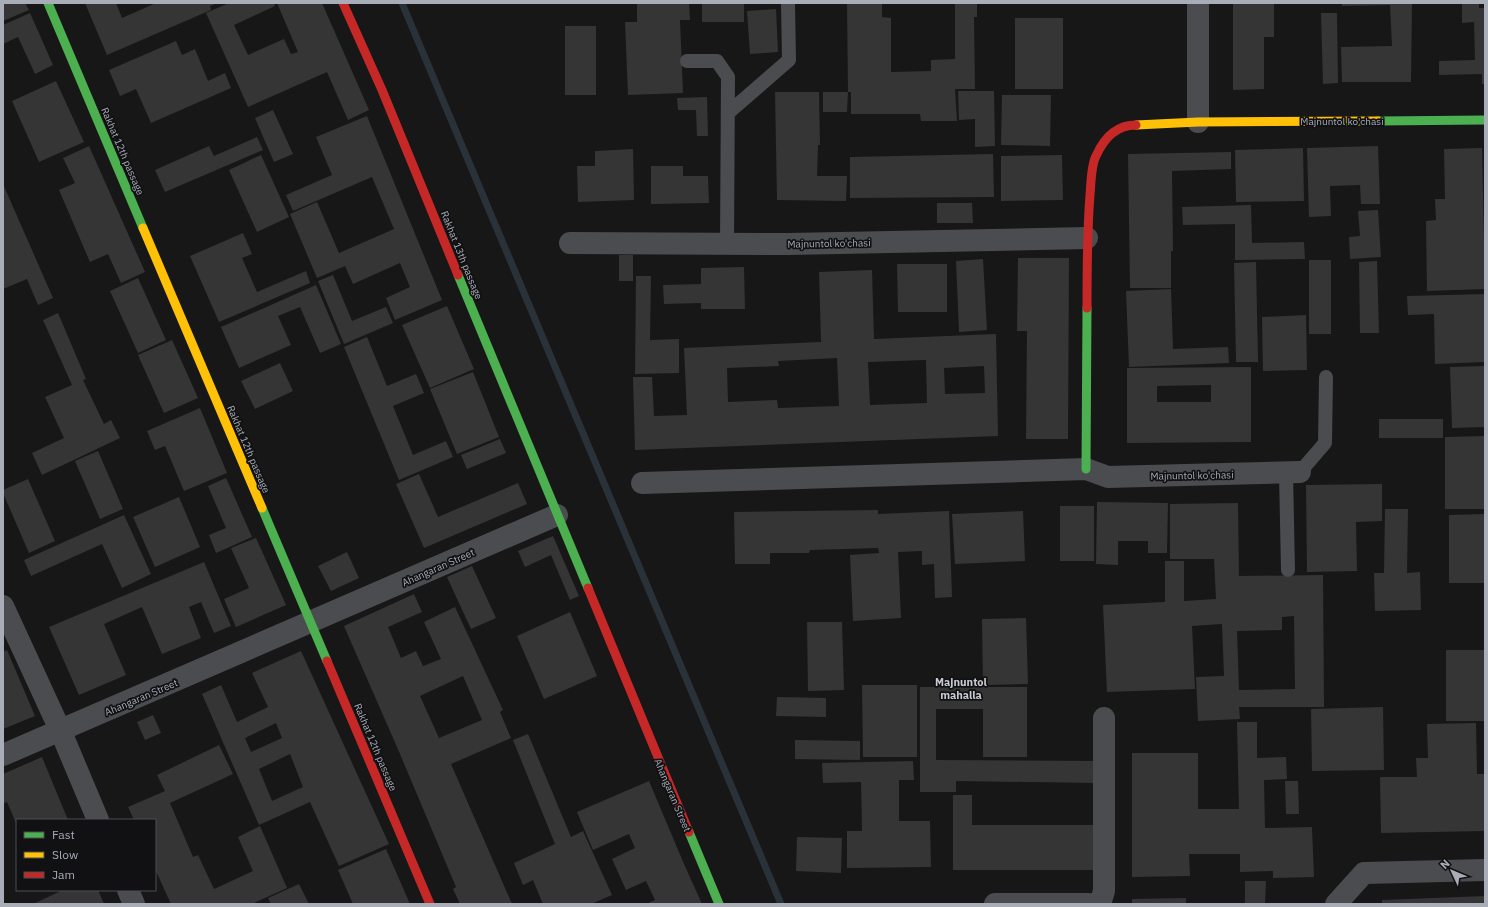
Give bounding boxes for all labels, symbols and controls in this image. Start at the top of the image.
street label: Rakhat 12th passage [98,105,147,198]
street label: Majnuntol ko'chasi [1300,115,1384,128]
street label: Rakhat 13th passage [438,209,485,302]
street label: Majnuntol ko'chasi [787,236,871,251]
street label: Rakhat 12th passage [224,403,273,496]
street label: Majnuntol ko'chasi [1150,468,1234,483]
street label: Ahangaran Street [400,545,477,589]
district label: Majnuntol mahalla [935,675,988,702]
street label: Ahangaran Street [103,676,180,719]
street label: Rakhat 12th passage [351,701,400,794]
street label: Ahangaran Street [651,757,694,834]
legend [16,819,156,891]
text: Fast [52,827,75,842]
text: Slow [52,847,78,862]
north arrow [1432,851,1472,891]
text: N [1437,856,1453,872]
text: Jam [52,867,75,882]

